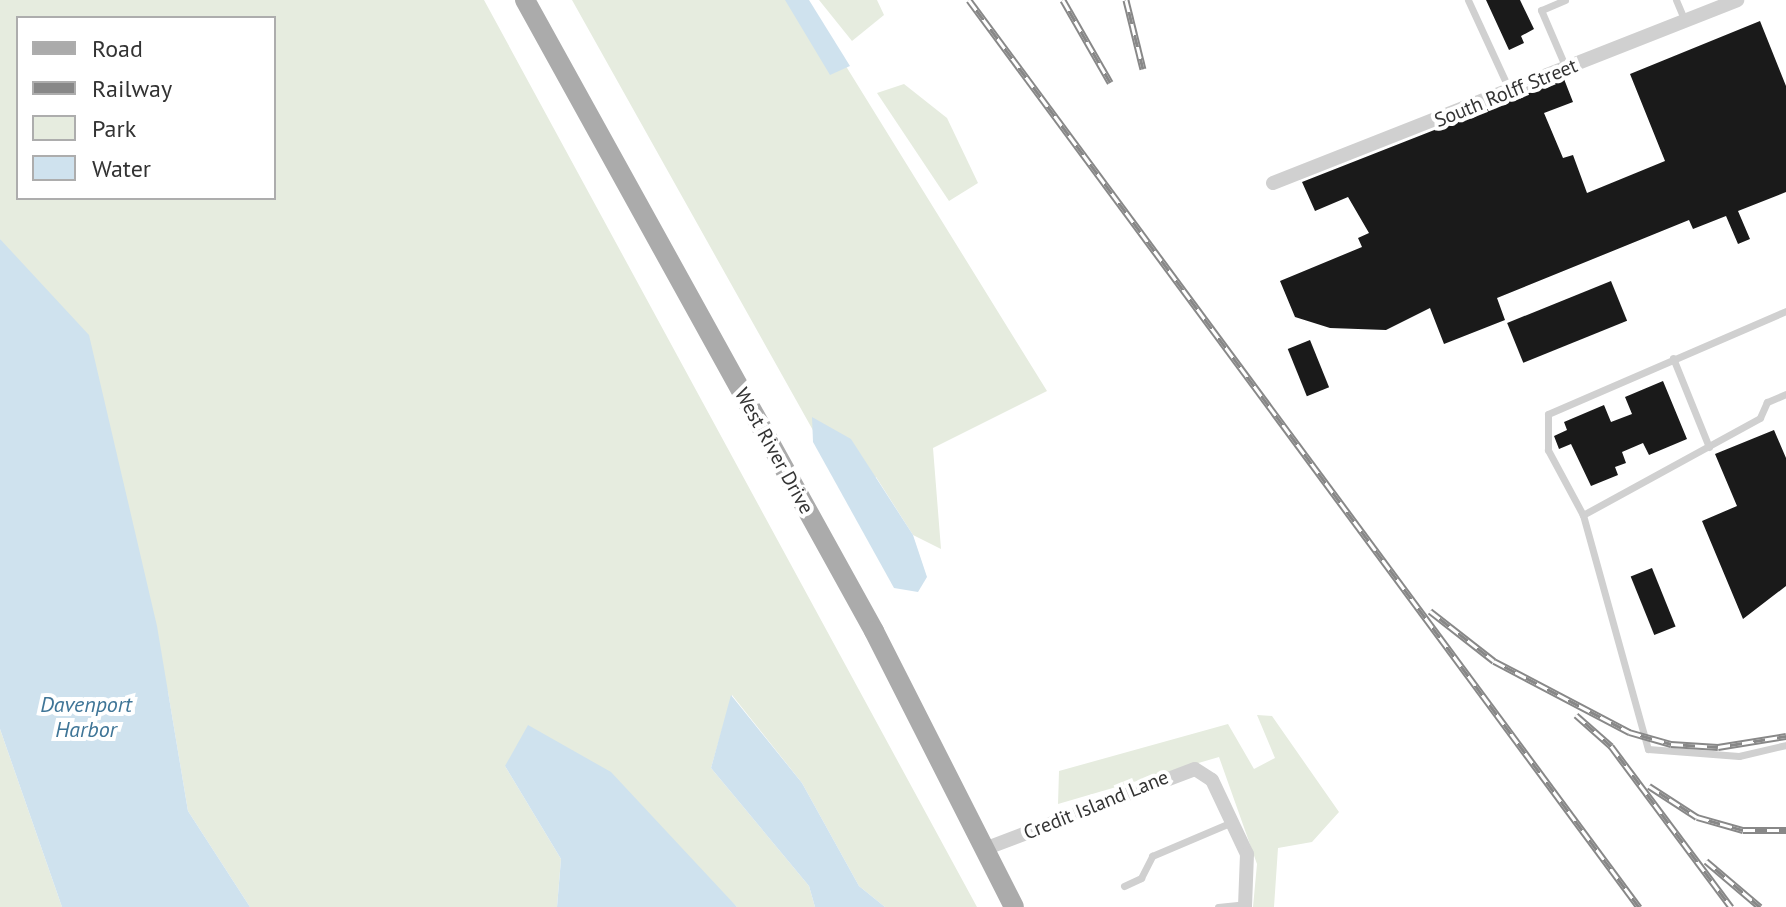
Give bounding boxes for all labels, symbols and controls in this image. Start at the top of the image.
legend [16,16,276,200]
text: Road [92,33,143,64]
street label: South Rolff Street [1431,53,1581,133]
text: Railway [92,73,172,104]
text: Park [92,113,136,144]
text: Water [92,153,151,184]
street label: West River Drive [730,384,818,518]
water label: Davenport Harbor [40,691,132,742]
street label: Credit Island Lane [1020,765,1172,845]

